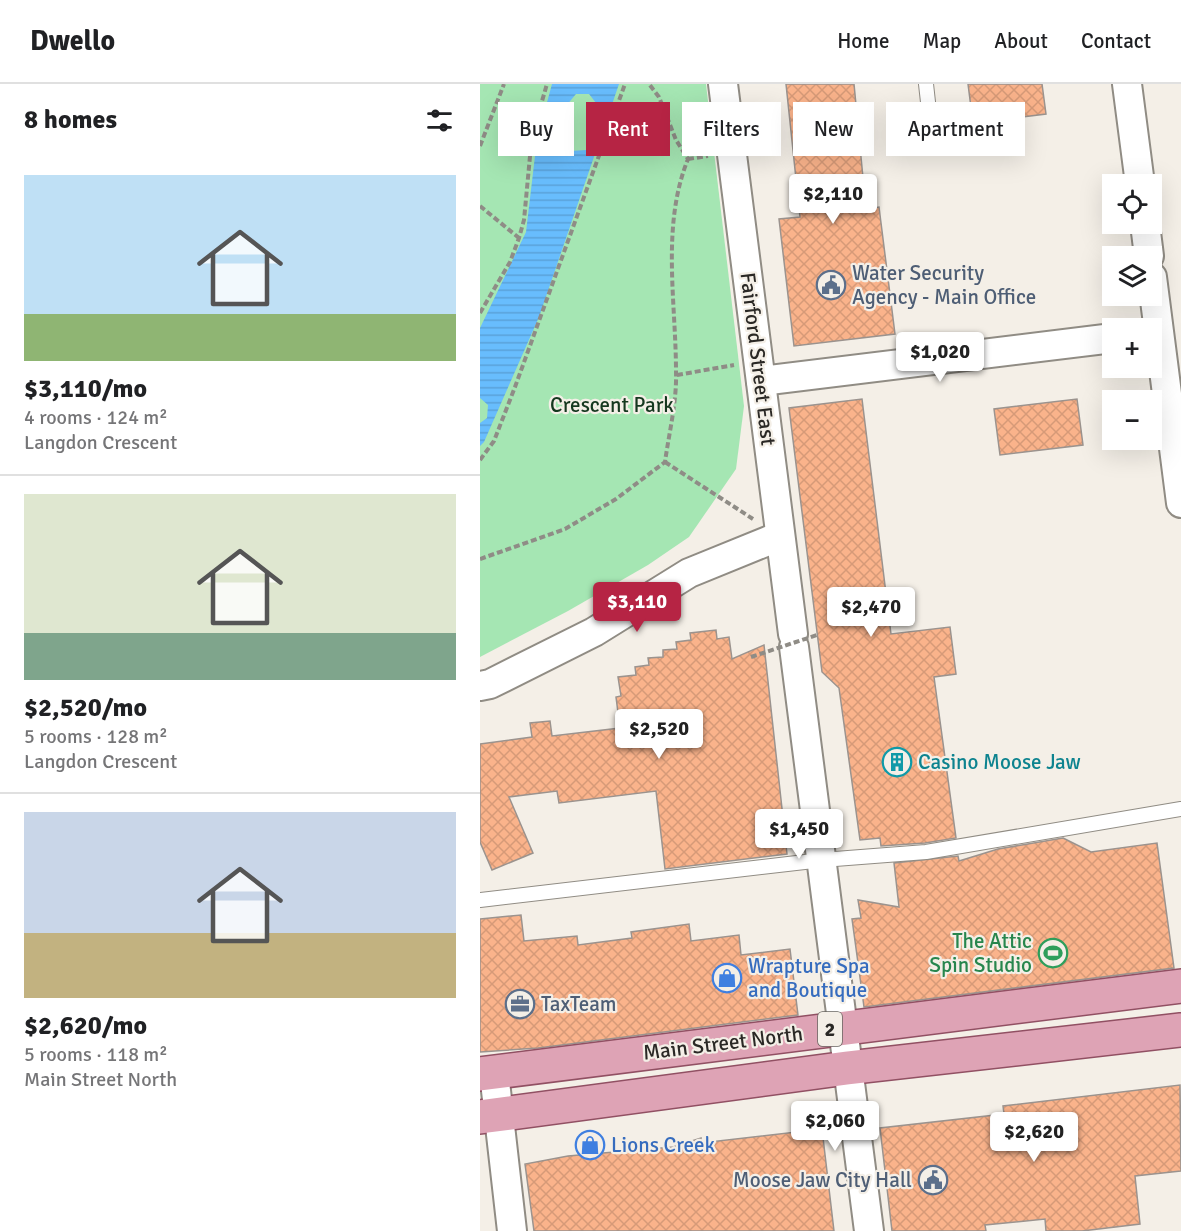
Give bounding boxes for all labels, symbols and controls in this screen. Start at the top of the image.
text: Dwello [30,24,115,58]
text: Home [837,28,890,54]
text: Map [923,28,961,54]
text: About [994,28,1048,54]
text: Contact [1081,28,1151,54]
chip: Buy [498,102,574,156]
chip: Rent [586,102,670,156]
chip: Filters [682,102,781,156]
chip: New [793,102,874,156]
chip: Apartment [886,102,1025,156]
text: 8 homes [24,104,117,136]
icon: filters [423,104,456,137]
pin: $2,110 [784,174,882,225]
map controls [1102,174,1162,450]
button: locate [1102,174,1162,234]
text: $2,110 [803,181,863,206]
icon: home [186,214,294,322]
button: layers [1102,246,1162,306]
place label: Water Security Agency - Main Office [852,260,1036,310]
public building icon: Water Security Agency - Main Office [815,269,847,301]
street label: Fairford Street East [734,271,782,447]
button: + [1102,318,1162,378]
pin: $1,020 [891,332,989,383]
text: $1,020 [910,339,970,364]
text: $3,110/mo [24,373,147,405]
button: − [1102,390,1162,450]
park label: Crescent Park [550,392,674,418]
text: 4 rooms · 124 m² [24,405,168,430]
text: Langdon Crescent [24,430,177,455]
icon: home [186,533,294,641]
pin: $3,110 [588,582,686,633]
pin: $2,470 [822,587,920,638]
text: $3,110 [607,589,667,614]
text: $2,470 [841,594,901,619]
text: $2,520/mo [24,692,147,724]
pin: $2,520 [610,709,708,760]
text: $2,520 [629,716,689,741]
text: 5 rooms · 128 m² [24,724,168,749]
building icon: Casino Moose Jaw [881,746,913,778]
text: Langdon Crescent [24,749,177,774]
place label: Casino Moose Jaw [918,749,1081,775]
pin: $1,450 [750,809,848,860]
text: $1,450 [769,816,829,841]
icon: home [186,851,294,959]
place label: The Attic Spin Studio [929,928,1032,978]
sports icon: The Attic Spin Studio [1037,937,1069,969]
place label: Wrapture Spa and Boutique [748,953,870,1003]
shop icon: Wrapture Spa and Boutique [711,962,743,994]
office icon: TaxTeam [504,988,536,1020]
place label: TaxTeam [541,991,617,1017]
text: $2,620/mo [24,1010,147,1042]
road number: 2 [818,1012,842,1046]
street label: Main Street North [642,1020,804,1066]
text: 5 rooms · 118 m² [24,1042,168,1067]
text: Main Street North [24,1067,177,1092]
pin: $2,060 [786,1101,884,1152]
text: $2,060 [805,1108,865,1133]
pin: $2,620 [985,1112,1083,1163]
text: $2,620 [1004,1119,1064,1144]
shop icon: Lions Creek [574,1129,606,1161]
place label: Lions Creek [611,1132,716,1158]
public building icon: Moose Jaw City Hall [917,1164,949,1196]
place label: Moose Jaw City Hall [733,1167,912,1193]

